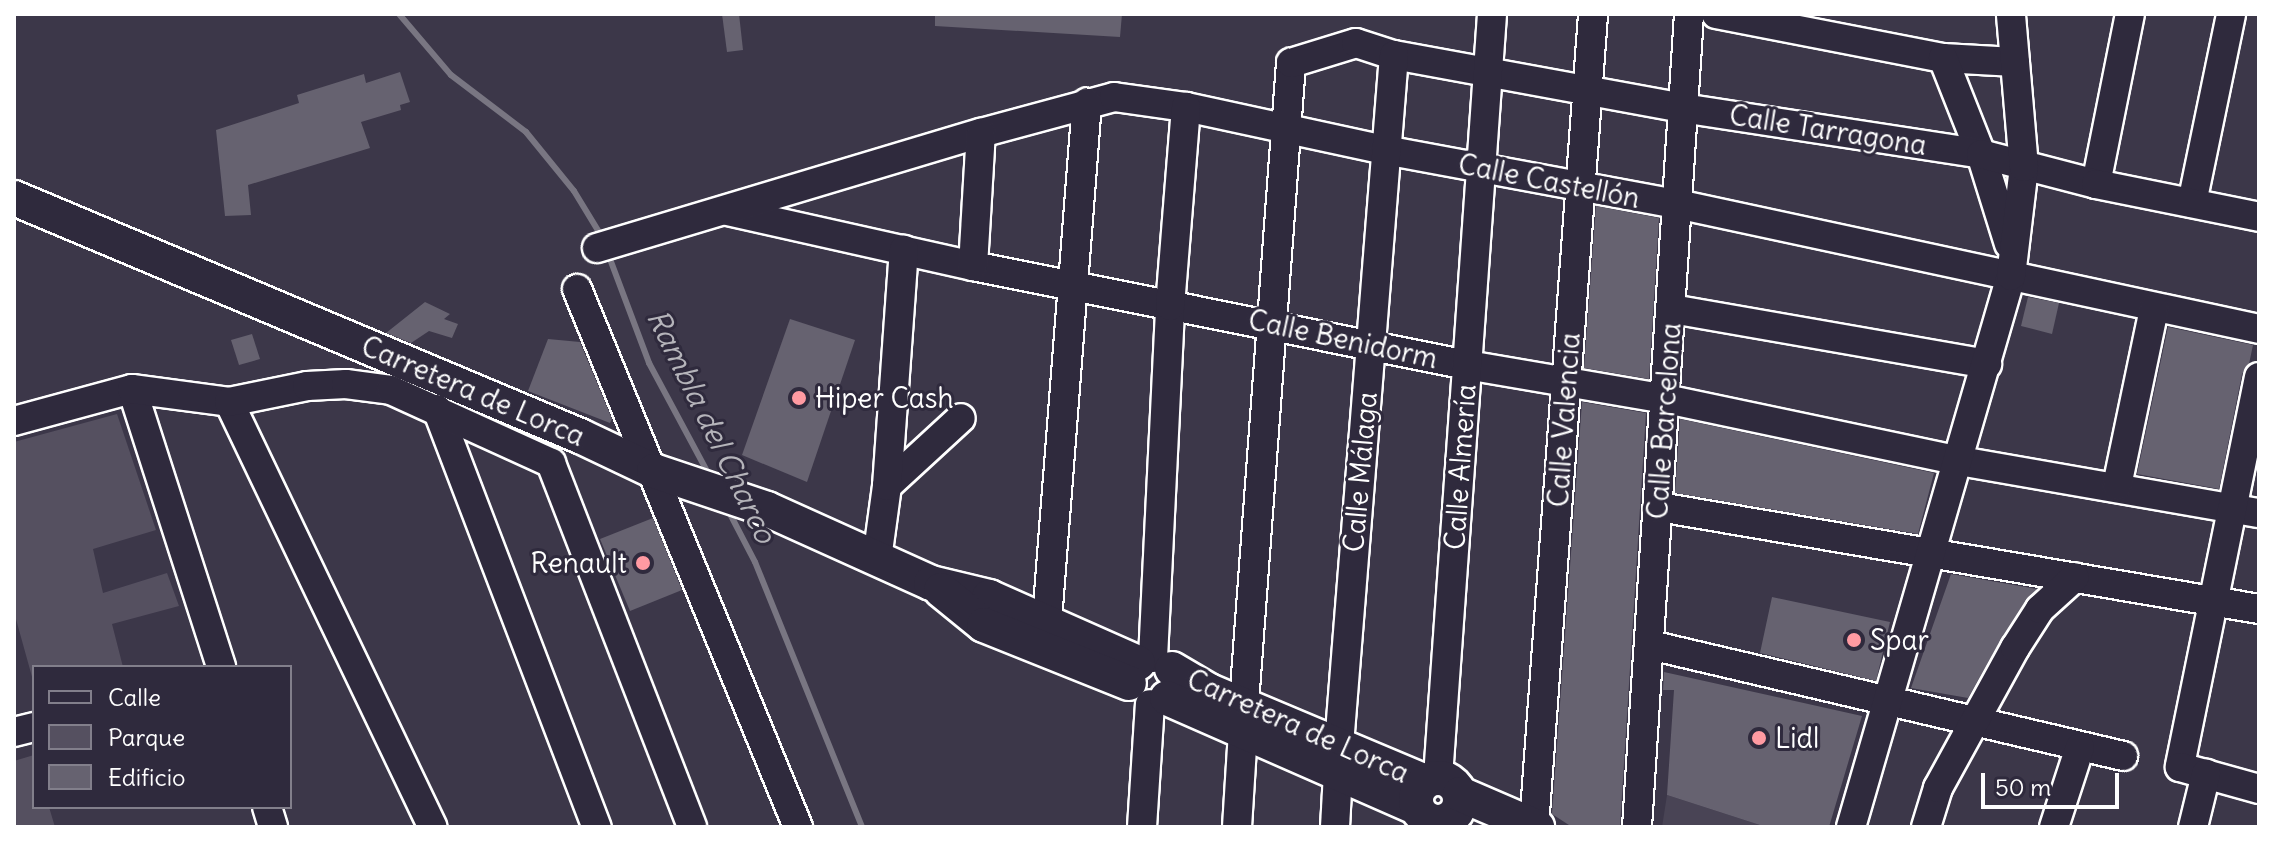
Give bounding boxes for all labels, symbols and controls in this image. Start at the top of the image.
street label: Calle Tarragona [1727,98,1929,162]
street label: Calle Castellón [1455,147,1643,215]
water label: Rambla del Charco [640,303,784,549]
street label: Calle Benidorm [1245,303,1441,375]
street label: Calle Barcelona [1640,322,1688,520]
street label: Carretera de Lorca [356,329,590,453]
street label: Calle Valencia [1541,332,1587,508]
place label: Hiper Cash [815,381,954,415]
street label: Calle Almería [1437,383,1483,551]
marker: Hiper Cash [790,389,808,407]
street label: Calle Málaga [1336,390,1384,554]
place label: Renault [531,546,627,580]
marker: Renault [634,554,652,572]
place label: Spar [1870,623,1929,657]
marker: Spar [1845,631,1863,649]
street label: Carretera de Lorca [1182,662,1414,790]
legend [32,665,292,809]
text: Calle [108,682,161,712]
place label: Lidl [1775,721,1819,755]
text: Parque [108,722,185,752]
marker: Lidl [1750,729,1768,747]
scale bar [1985,757,2123,807]
text: Edificio [108,762,186,792]
text: 50 m [1995,772,2051,802]

